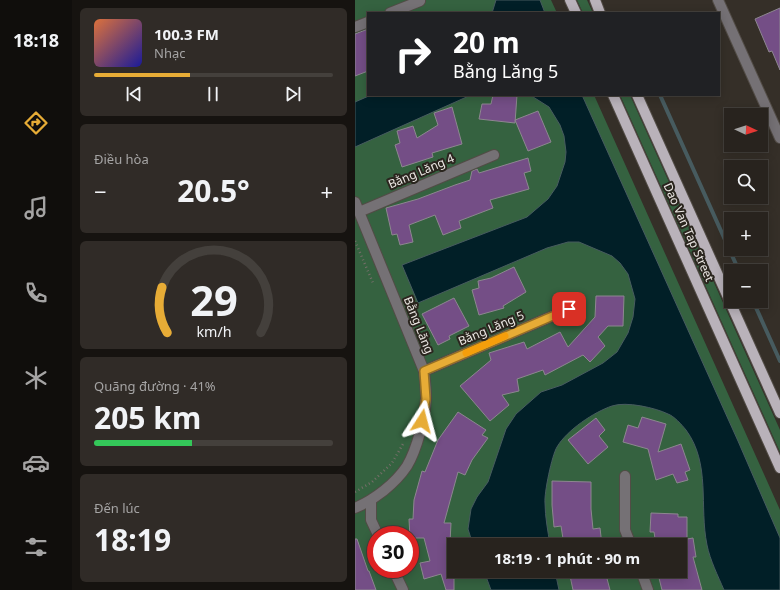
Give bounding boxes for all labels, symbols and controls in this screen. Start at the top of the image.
text: 20 m [453,23,520,61]
text: 100.3 FM [154,24,219,44]
text: 18:18 [13,28,59,52]
icon: right [387,28,439,80]
text: Nhạc [154,44,185,62]
text: Bằng Lăng 5 [453,59,558,83]
icon: previous [123,83,145,105]
icon: pause [202,83,224,105]
icon: next [282,83,304,105]
north arrow [724,108,768,152]
map controls [724,108,768,308]
icon: directions [22,109,50,137]
street label: Bằng Lăng 4 [385,149,457,193]
text: Điều hòa [94,150,149,168]
button: search [724,160,768,204]
text: 20.5° [177,170,250,211]
text: − [94,176,107,206]
text: + [320,176,333,206]
street label: Dao Van Tap Street [660,180,719,285]
icon: music [22,194,50,222]
button: + [724,212,768,256]
button: − [724,264,768,308]
text: 29 [190,272,237,328]
icon: phone [22,279,50,307]
pin [552,292,586,326]
street label: Bằng Lăng [400,294,438,356]
icon: arrive [558,298,580,320]
street label: Bằng Lăng 5 [455,306,527,350]
text: km/h [196,322,231,341]
icon: climate [22,364,50,392]
text: Quãng đường · 41% [94,377,216,395]
text: 205 km [94,397,201,438]
position arrow [401,400,443,442]
icon: car [22,449,50,477]
text: Đến lúc [94,499,140,517]
text: 18:19 [94,519,171,560]
speed limit sign: 30 [367,526,419,578]
icon: filters [22,533,50,561]
text: 18:19 · 1 phút · 90 m [494,548,640,568]

